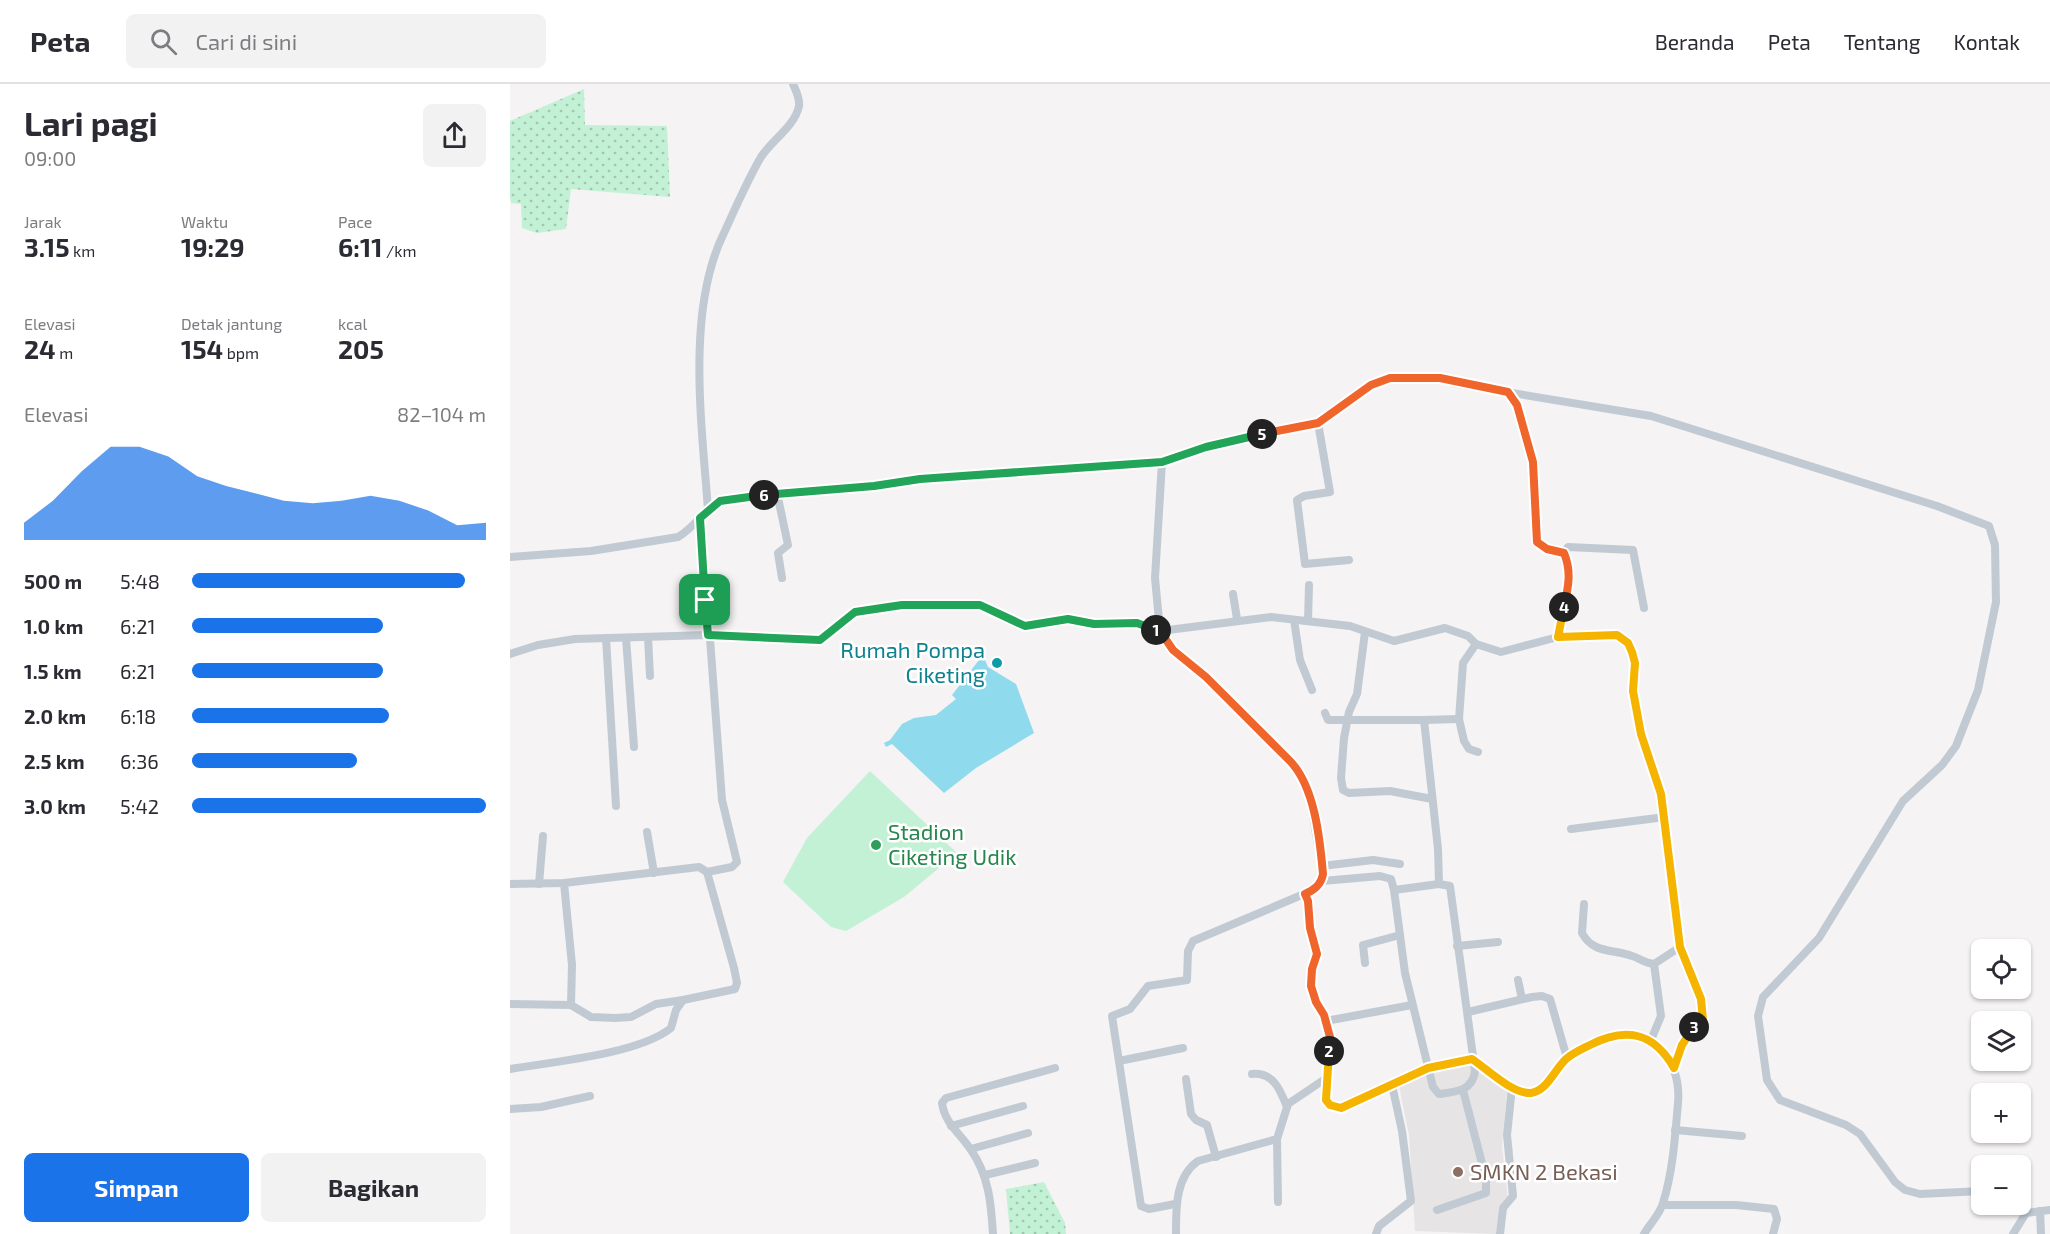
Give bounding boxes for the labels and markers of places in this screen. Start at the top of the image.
pin: 5 [1247,419,1277,449]
pin: 6 [749,480,779,510]
pin [679,574,730,625]
pin: 4 [1549,592,1579,622]
pin: 1 [1141,615,1171,645]
place label: Rumah Pompa Ciketing [840,636,985,687]
marker: Rumah Pompa Ciketing [990,656,1004,670]
place label: Stadion Ciketing Udik [888,818,1016,869]
marker: Stadion Ciketing Udik [869,838,883,852]
pin: 3 [1679,1012,1709,1042]
pin: 2 [1314,1036,1344,1066]
place label: SMKN 2 Bekasi [1470,1158,1618,1184]
marker: SMKN 2 Bekasi [1451,1165,1465,1179]

